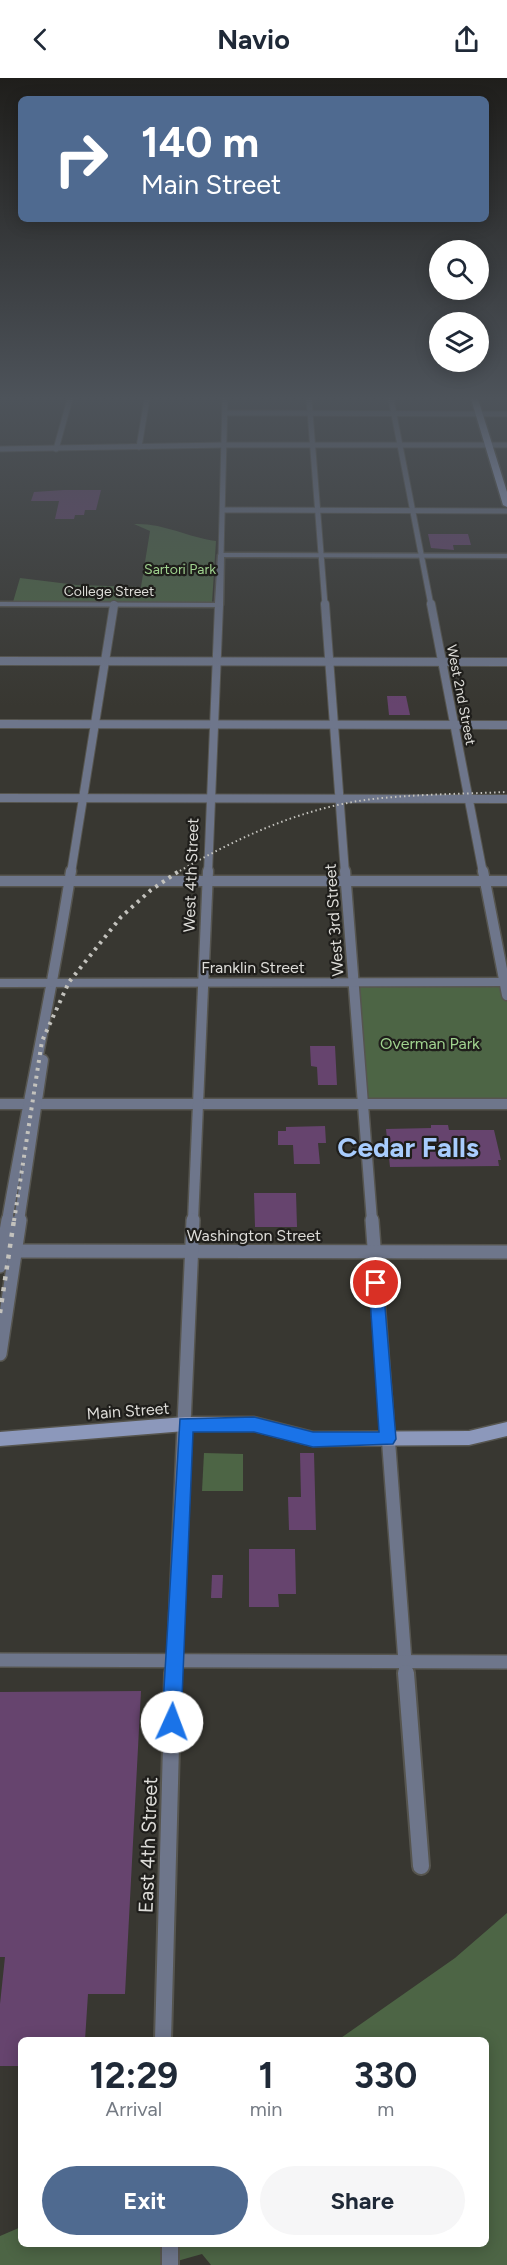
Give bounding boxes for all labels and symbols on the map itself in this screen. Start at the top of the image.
park label: Sartori Park [144,561,216,578]
street label: College Street [64,583,154,600]
street label: West 2nd Street [443,643,479,747]
street label: West 4th Street [180,817,202,933]
street label: West 3rd Street [321,863,347,977]
street label: Franklin Street [201,958,305,977]
park label: Overman Park [380,1034,480,1053]
district label: Cedar Falls [337,1130,479,1164]
street label: Washington Street [187,1226,321,1245]
pin [350,1257,401,1308]
street label: Main Street [86,1399,170,1423]
position arrow [140,1690,204,1754]
street label: East 4th Street [134,1777,162,1913]

